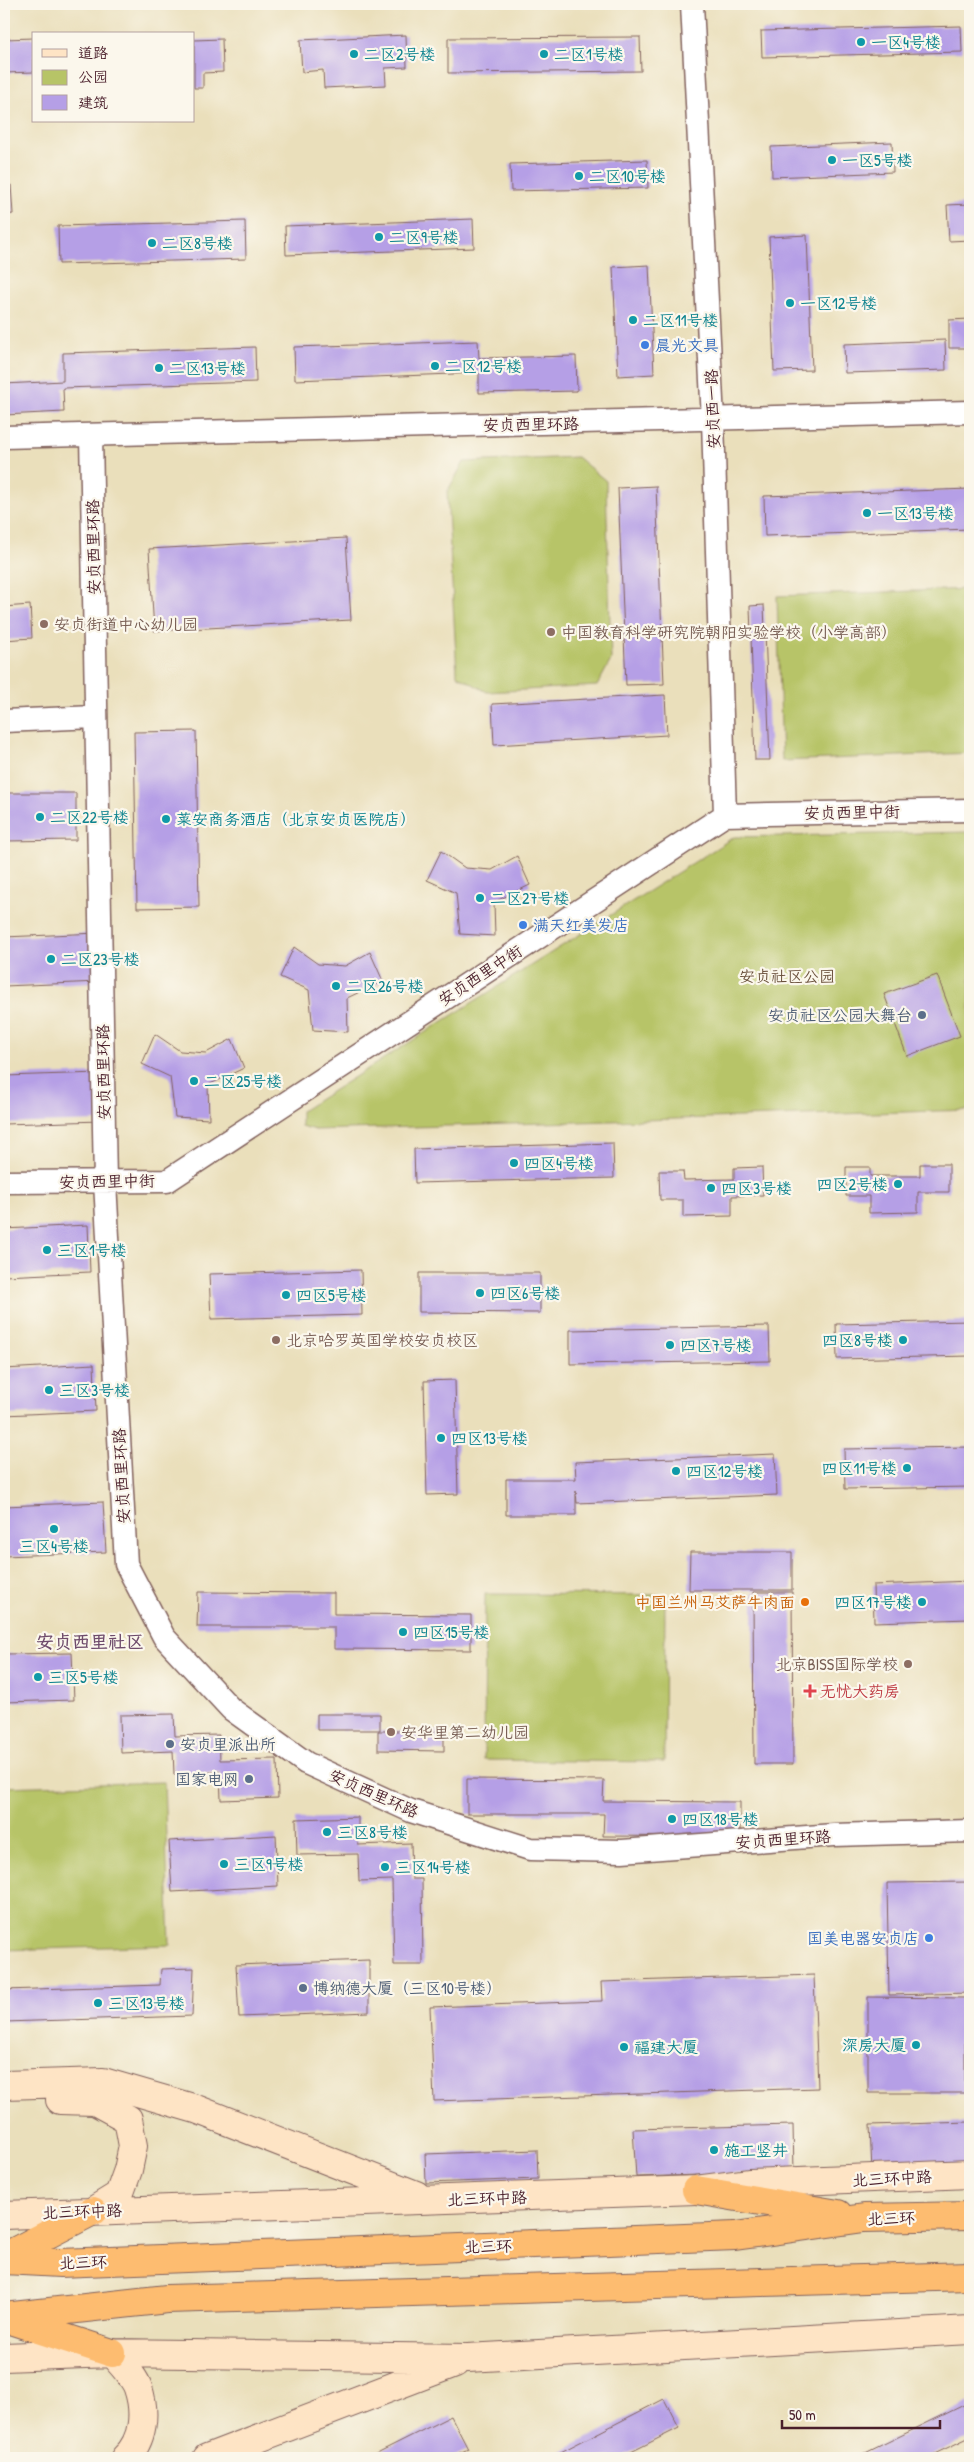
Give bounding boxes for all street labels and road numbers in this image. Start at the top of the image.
street label: 安贞西一路 [700,369,724,449]
street label: 安贞西里环路 [483,412,579,436]
street label: 安贞西里环路 [81,499,105,595]
street label: 安贞西里中街 [804,800,900,824]
street label: 安贞西里中街 [434,940,526,1010]
street label: 安贞西里环路 [91,1024,115,1120]
street label: 安贞西里中街 [59,1169,155,1193]
street label: 安贞西里环路 [108,1427,134,1525]
street label: 安贞西里环路 [326,1763,422,1823]
street label: 安贞西里环路 [734,1825,832,1853]
street label: 北三环中路 [851,2165,933,2191]
street label: 北三环中路 [447,2186,527,2210]
street label: 北三环中路 [42,2199,122,2223]
street label: 北三环 [867,2206,915,2230]
street label: 北三环 [464,2234,512,2258]
street label: 北三环 [59,2250,107,2274]

